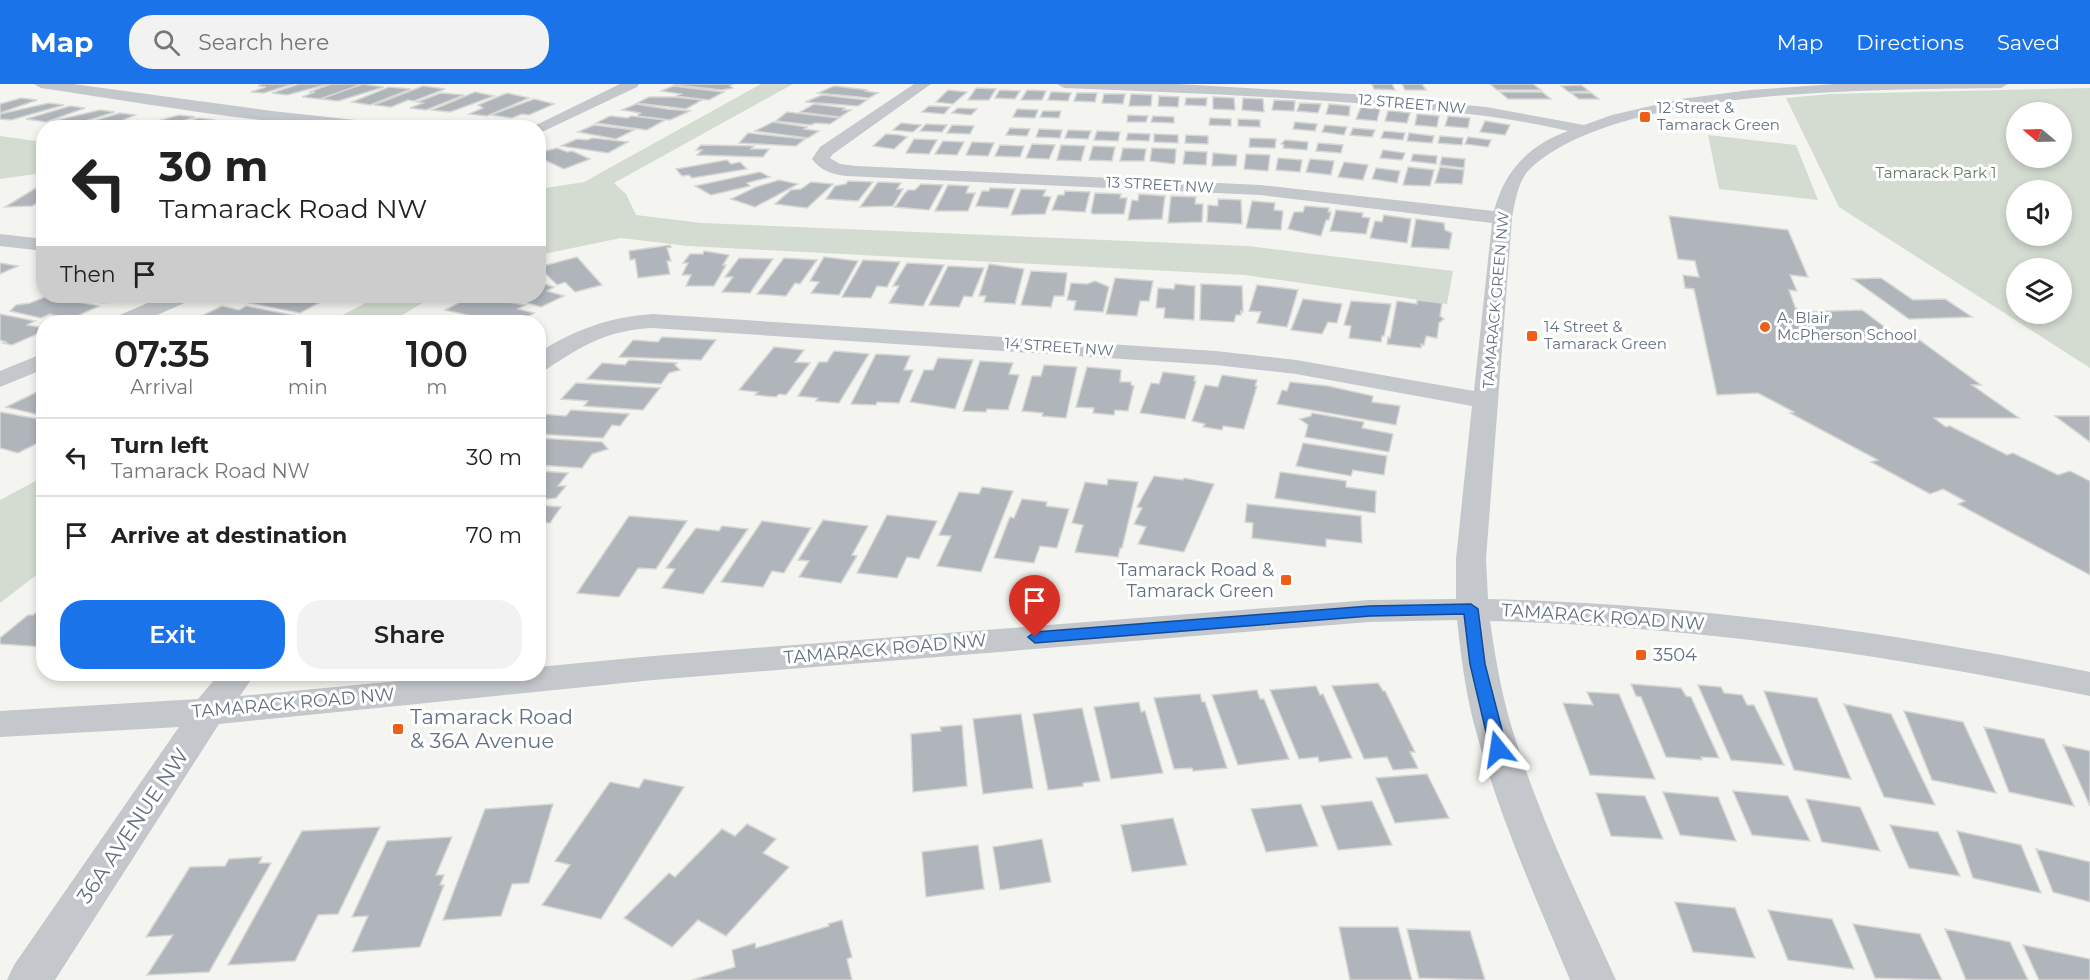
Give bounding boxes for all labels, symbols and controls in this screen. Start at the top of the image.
search box [129,15,549,69]
text: Map [30,25,93,59]
icon: search [150,26,183,59]
text: Search here [198,29,329,56]
text: Map [1777,30,1823,55]
text: Directions [1856,30,1964,55]
text: Saved [1997,30,2060,55]
street label: 12 STREET NW [1358,89,1467,118]
place label: 12 Street & Tamarack Green [1657,98,1780,134]
north arrow [2006,102,2072,168]
map controls [2006,102,2072,324]
marker: 12 Street & Tamarack Green [1638,110,1652,124]
text: 30 m [159,140,268,192]
icon: left [60,144,138,222]
park label: Tamarack Park 1 [1876,163,1996,182]
street label: 13 STREET NW [1106,172,1215,197]
button: sound [2006,180,2072,246]
text: Tamarack Road NW [159,192,427,225]
street label: TAMARACK GREEN NW [1478,210,1513,389]
icon: arrive [128,258,161,291]
button: layers [2006,258,2072,324]
text: Then [60,261,116,288]
place label: A. Blair McPherson School [1777,308,1917,344]
place label: 14 Street & Tamarack Green [1544,317,1667,353]
marker: A. Blair McPherson School [1758,320,1772,334]
marker: 14 Street & Tamarack Green [1525,329,1539,343]
text: 07:35 [114,332,210,376]
text: 1 [301,332,315,376]
text: 100 [406,332,468,376]
street label: 14 STREET NW [1004,333,1114,360]
text: Arrival [130,375,193,399]
text: min [288,375,328,399]
text: m [426,375,447,399]
text: Turn left [111,432,209,459]
icon: left [60,441,93,474]
text: 30 m [466,444,522,471]
text: Tamarack Road NW [111,459,310,483]
icon: arrive [60,519,93,552]
text: Arrive at destination [111,522,347,549]
text: 70 m [466,522,522,549]
place label: Tamarack Road & Tamarack Green [1117,559,1274,602]
marker: Tamarack Road & Tamarack Green [1279,573,1293,587]
pin [1009,575,1060,637]
icon: arrive [1018,584,1051,617]
street label: TAMARACK ROAD NW [1501,599,1705,635]
button: Exit [60,600,285,669]
button: Share [297,600,522,669]
street label: TAMARACK ROAD NW [783,629,987,669]
place label: 3504 [1653,644,1697,666]
marker: 3504 [1634,648,1648,662]
street label: TAMARACK ROAD NW [191,683,395,723]
place label: Tamarack Road & 36A Avenue [410,704,573,753]
position arrow [1466,717,1530,781]
marker: Tamarack Road & 36A Avenue [391,722,405,736]
street label: 36A AVENUE NW [72,744,194,908]

